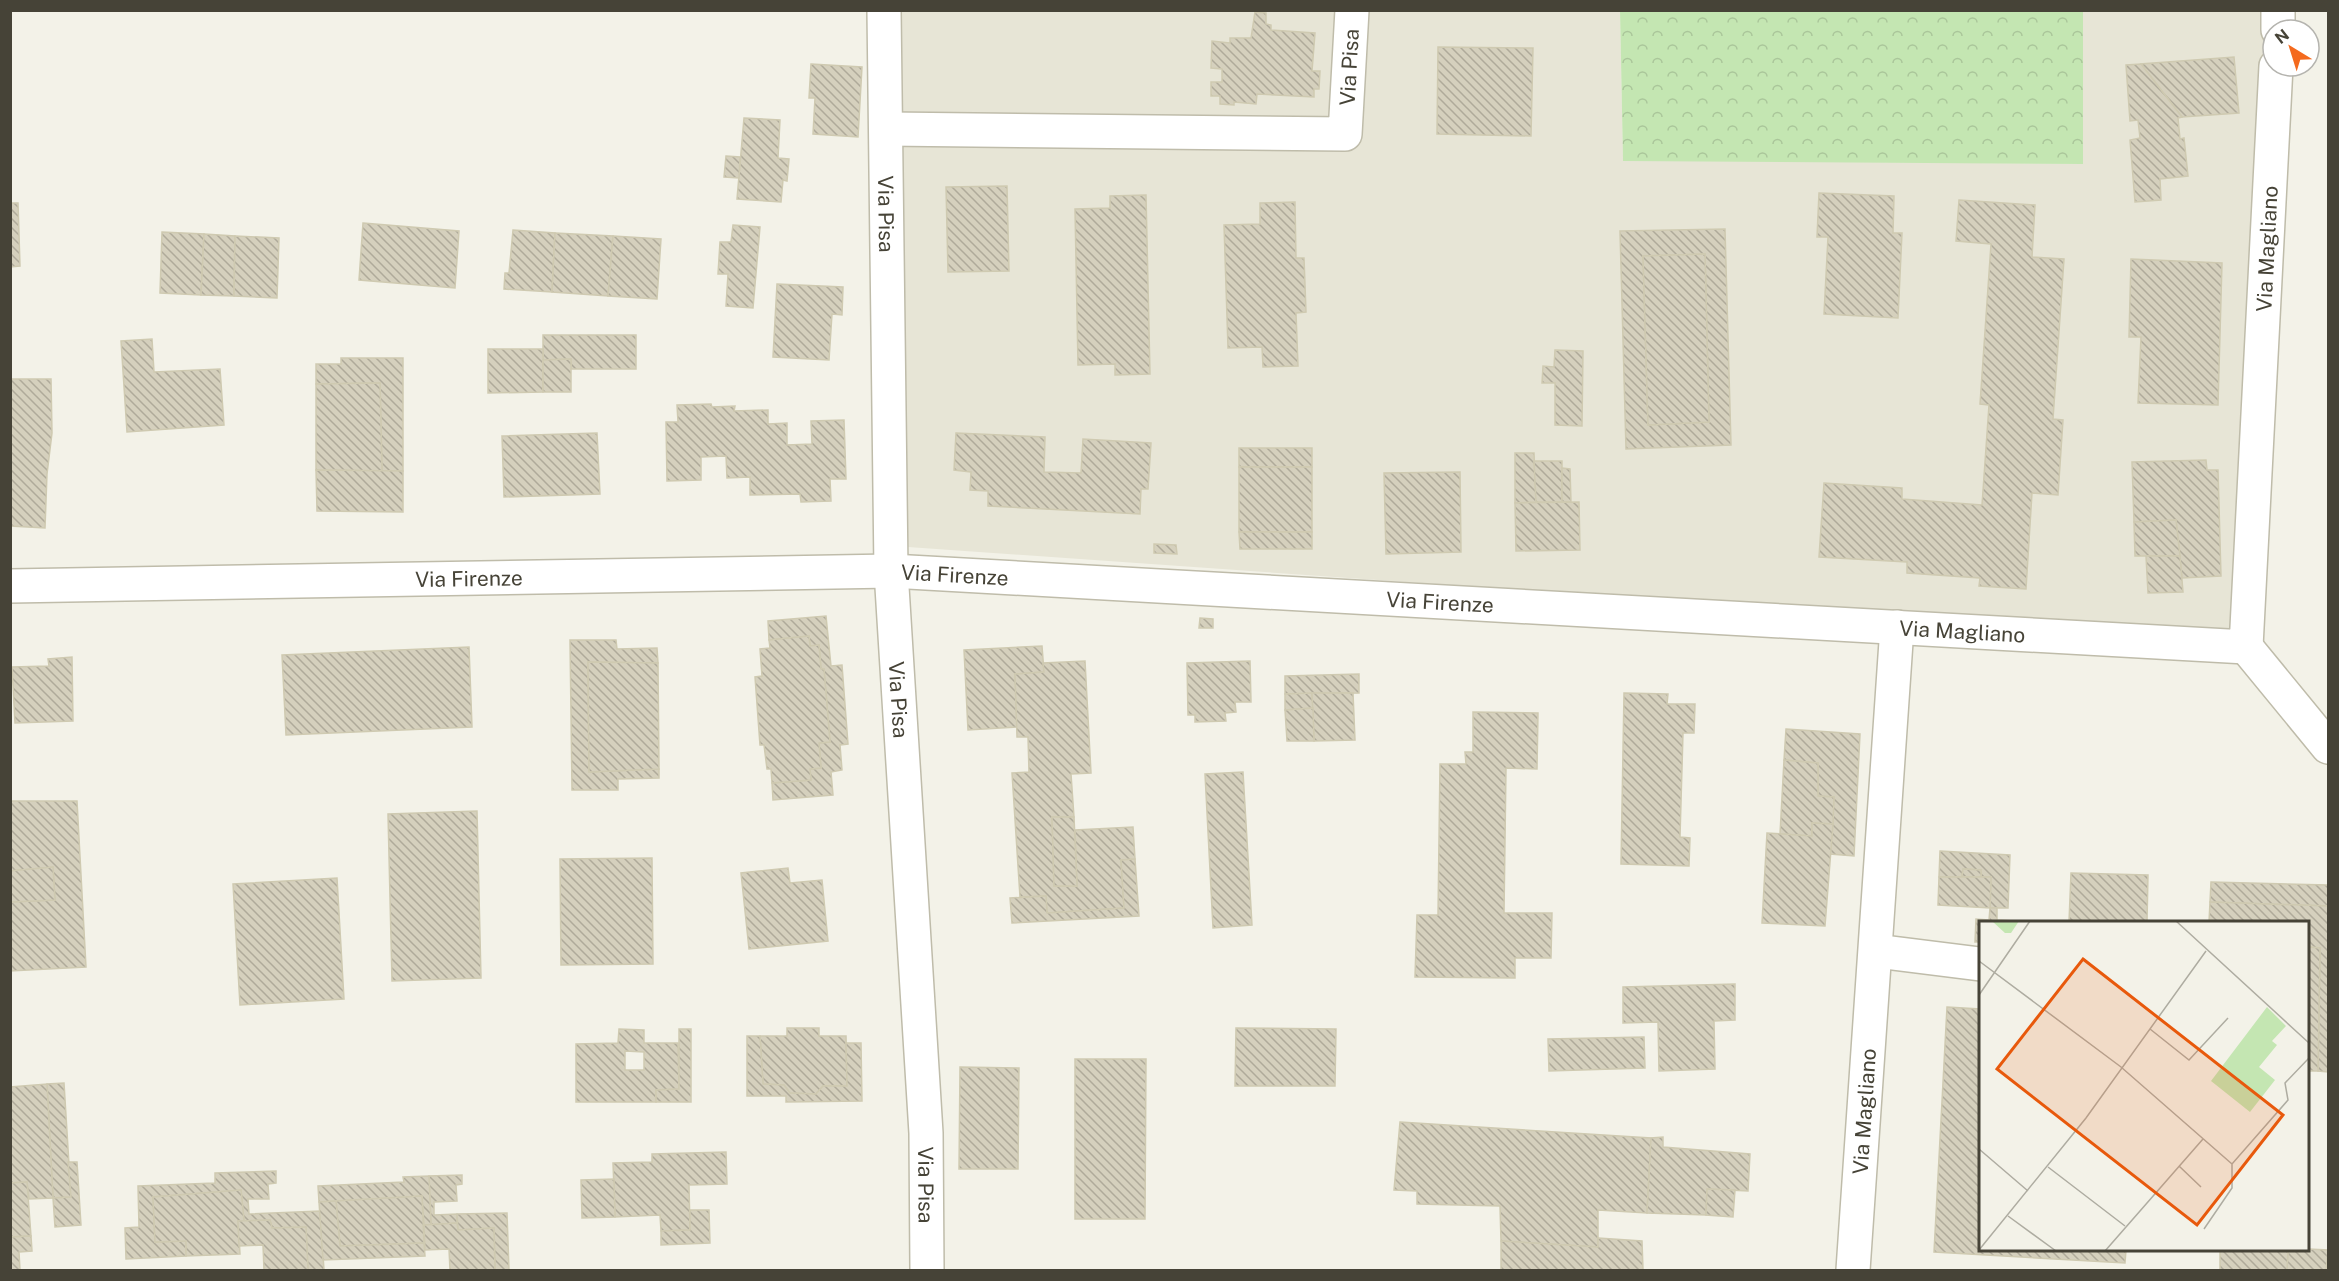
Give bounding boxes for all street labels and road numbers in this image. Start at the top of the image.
street label: Via Pisa [1334,28,1363,106]
street label: Via Pisa [874,175,900,253]
street label: Via Magliano [2251,185,2282,313]
street label: Via Firenze [900,559,1009,590]
street label: Via Firenze [415,565,523,592]
street label: Via Firenze [1385,586,1495,617]
street label: Via Magliano [1898,615,2026,647]
street label: Via Pisa [884,661,914,739]
street label: Via Magliano [1847,1047,1881,1175]
street label: Via Pisa [914,1146,939,1223]

